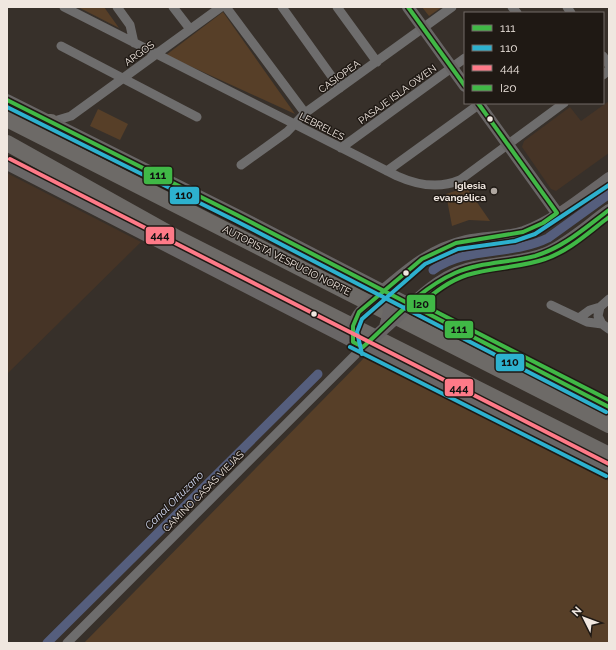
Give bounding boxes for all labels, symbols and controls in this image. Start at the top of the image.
legend [464,12,604,104]
text: 111 [500,21,515,35]
street label: ARGOS [122,39,156,68]
text: 110 [500,41,518,55]
street label: CASIOPEA [316,58,362,95]
text: 444 [500,61,520,75]
street label: PASAJE ISLA OWEN [356,62,438,126]
text: I20 [500,81,517,95]
street label: LEBRELES [297,110,346,143]
unlabelled marker [485,114,495,124]
line badge: 111 [143,166,173,185]
text: 111 [150,169,167,182]
place label: Iglesia evangélica [434,180,486,203]
line badge: 110 [169,186,200,205]
marker: Iglesia evangélica [489,186,499,196]
text: 110 [175,189,193,202]
street label: AUTOPISTA VESPUCIO NORTE [221,223,353,298]
line badge: 444 [145,226,175,245]
text: 444 [151,229,169,242]
unlabelled marker [401,268,411,278]
line badge: I20 [406,294,436,313]
text: I20 [413,298,429,311]
unlabelled marker [309,309,319,319]
line badge: 111 [444,320,474,339]
text: 111 [451,323,468,336]
line badge: 110 [495,353,525,372]
text: 110 [501,356,519,369]
line badge: 444 [444,378,474,397]
text: 444 [450,382,468,395]
street label: CAMINO CASAS VIEJAS [161,449,246,534]
water label: Canal Ortuzano [142,468,206,532]
north arrow [564,598,604,638]
text: N [569,604,585,619]

